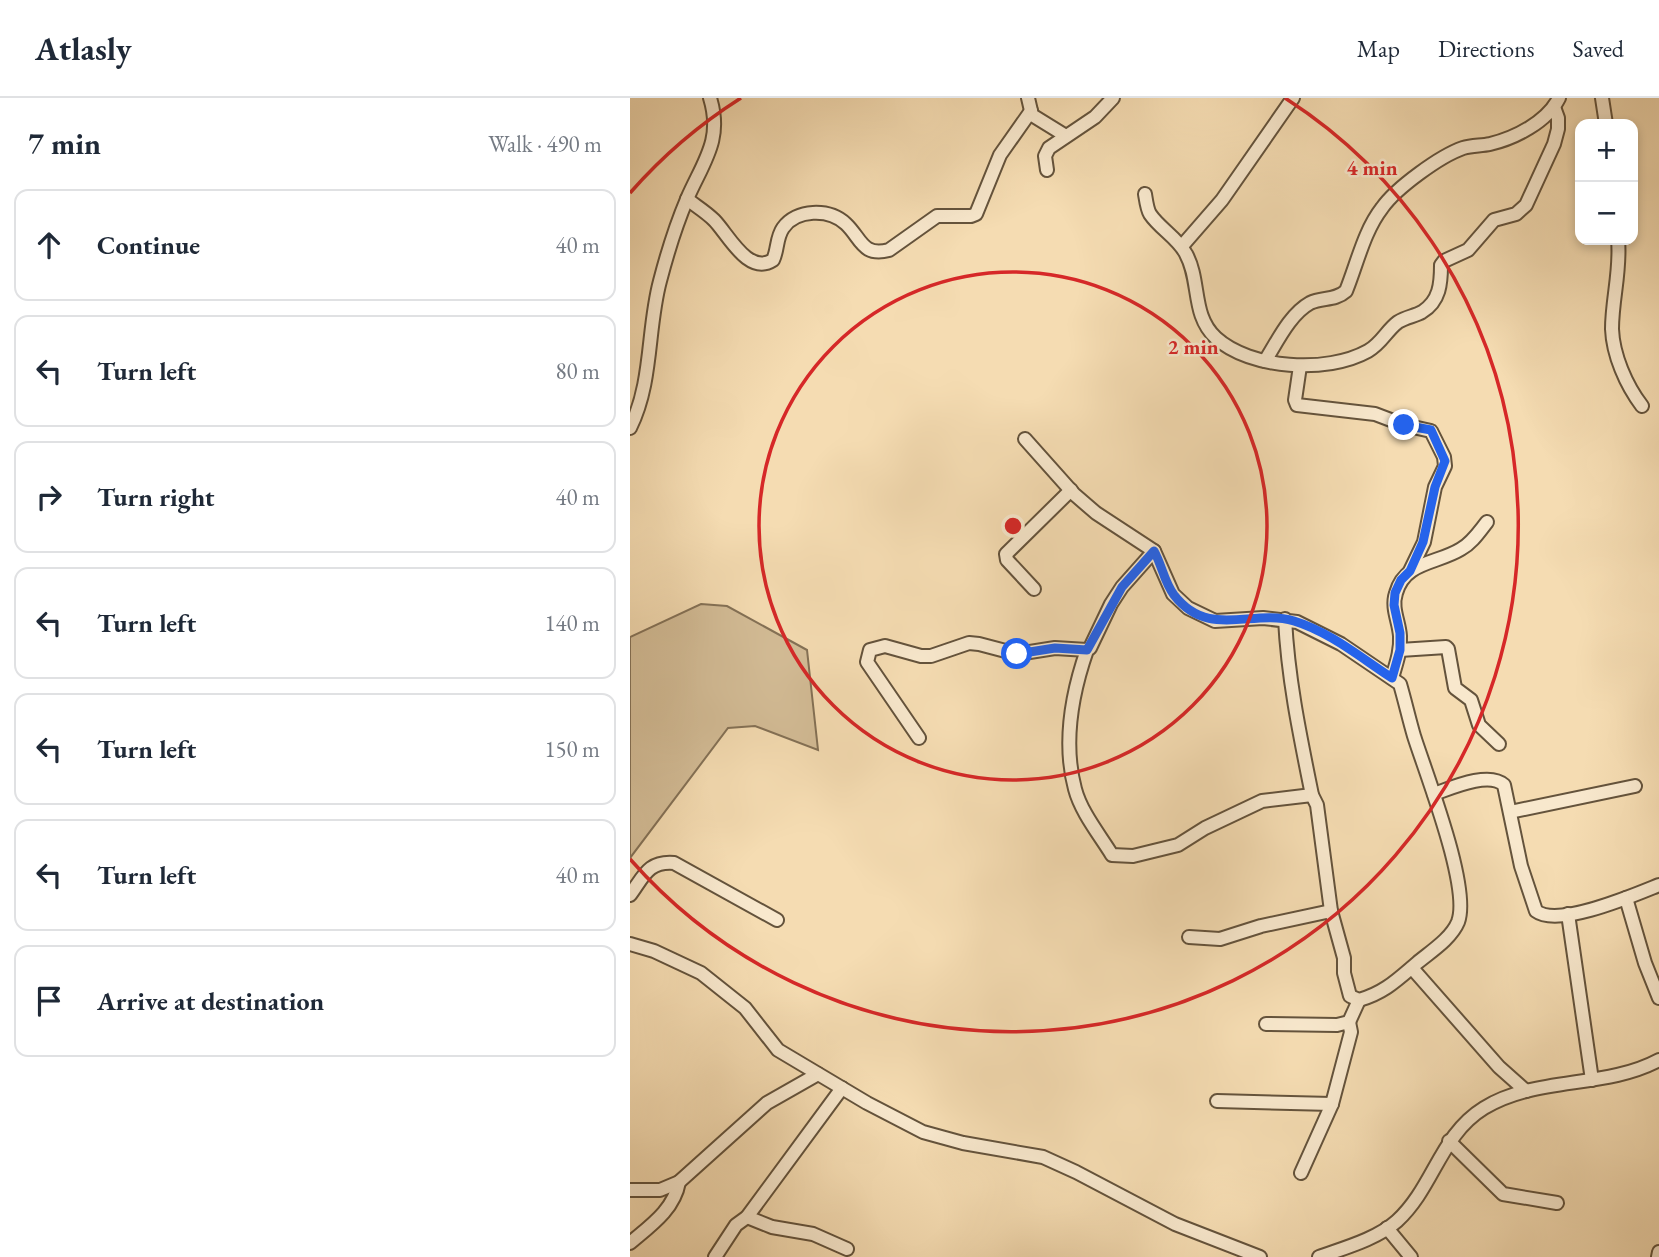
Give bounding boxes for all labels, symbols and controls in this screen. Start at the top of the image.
text: Atlasly [35,27,132,70]
text: Map [1357,33,1400,64]
text: Directions [1438,33,1535,64]
text: Saved [1573,33,1624,64]
map controls [1575,119,1638,245]
button: + [1575,119,1638,182]
text: 7 min [28,124,101,163]
text: Walk · 490 m [488,129,602,159]
text: 4 min [1346,154,1398,181]
button: − [1575,182,1638,245]
icon: ahead [30,226,68,264]
text: Continue [97,228,200,262]
text: 40 m [555,230,600,260]
text: 2 min [1167,333,1219,360]
icon: left [30,352,68,390]
text: Turn left [97,354,196,388]
text: 80 m [555,356,600,386]
route end [1388,409,1419,440]
icon: right [30,478,68,516]
text: Turn right [97,480,215,514]
text: 40 m [555,482,600,512]
centre of rings [1001,514,1025,538]
icon: left [30,604,68,642]
text: Turn left [97,606,196,640]
text: 140 m [544,608,600,638]
route start [1001,638,1032,669]
icon: left [30,730,68,768]
text: Turn left [97,732,196,766]
text: 150 m [544,734,600,764]
icon: left [30,856,68,894]
text: Turn left [97,858,196,892]
text: 40 m [555,860,600,890]
icon: arrive [30,982,68,1020]
text: Arrive at destination [97,984,324,1018]

